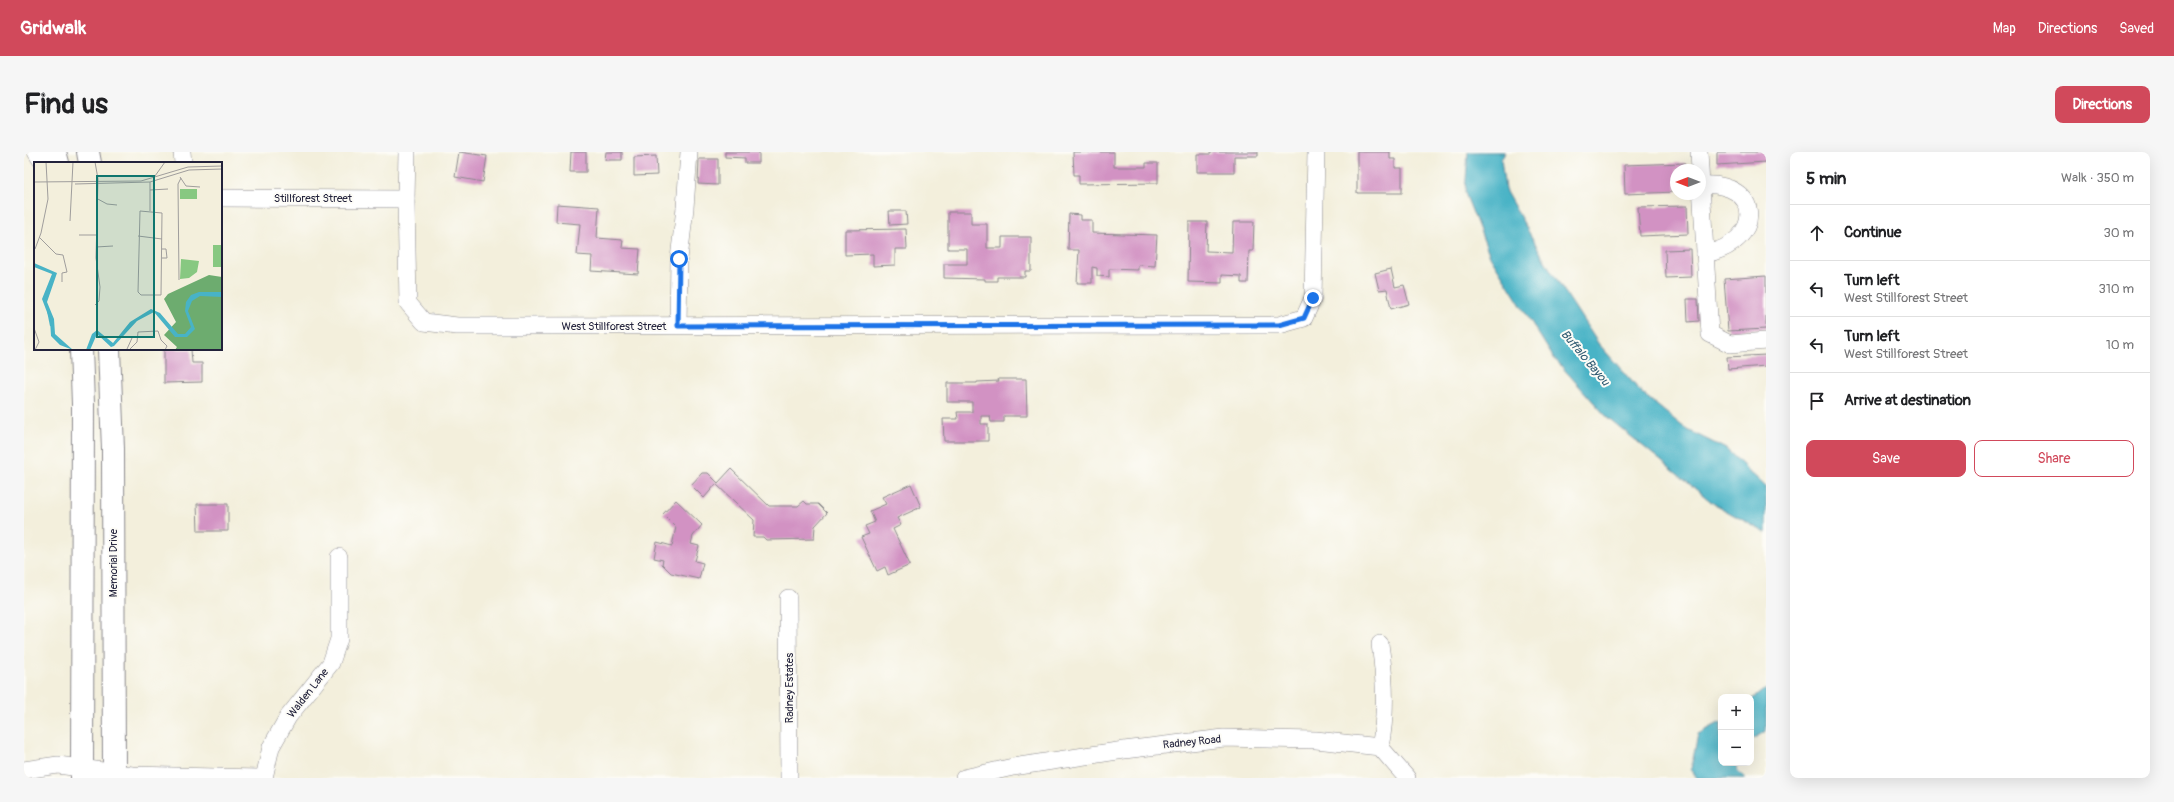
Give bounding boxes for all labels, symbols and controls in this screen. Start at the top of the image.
text: Gridwalk [20,16,86,40]
text: Map [1993,20,2016,37]
text: Directions [2038,20,2097,37]
text: Saved [2119,20,2154,37]
button: Directions [2055,86,2150,123]
text: Find us [24,87,108,122]
inset map [34,162,222,350]
north arrow [1670,164,1706,200]
text: 5 min [1806,168,1846,189]
text: Walk · 350 m [2061,170,2134,186]
street label: Stillforest Street [274,192,353,205]
icon: ahead [1806,222,1828,244]
text: Continue [1844,223,1902,242]
text: 30 m [2104,225,2134,241]
route start [670,250,688,268]
text: Turn left [1844,271,1900,290]
icon: left [1806,278,1828,300]
text: 310 m [2098,281,2134,297]
route end [1304,289,1322,307]
text: West Stillforest Street [1844,290,1968,306]
street label: West Stillforest Street [561,320,667,333]
water label: Buffalo Bayou [1557,327,1613,390]
text: Turn left [1844,327,1900,346]
icon: left [1806,334,1828,356]
text: 10 m [2106,337,2134,353]
text: West Stillforest Street [1844,346,1968,362]
icon: arrive [1806,390,1828,412]
text: Arrive at destination [1844,391,1971,410]
button: Save [1806,440,1966,477]
button: Share [1974,440,2134,477]
street label: Memorial Drive [107,528,120,597]
street label: Radney Estates [783,653,796,723]
street label: Walden Lane [285,665,332,720]
map controls [1718,694,1754,766]
button: + [1718,694,1754,730]
button: − [1718,730,1754,766]
street label: Radney Road [1162,732,1222,752]

